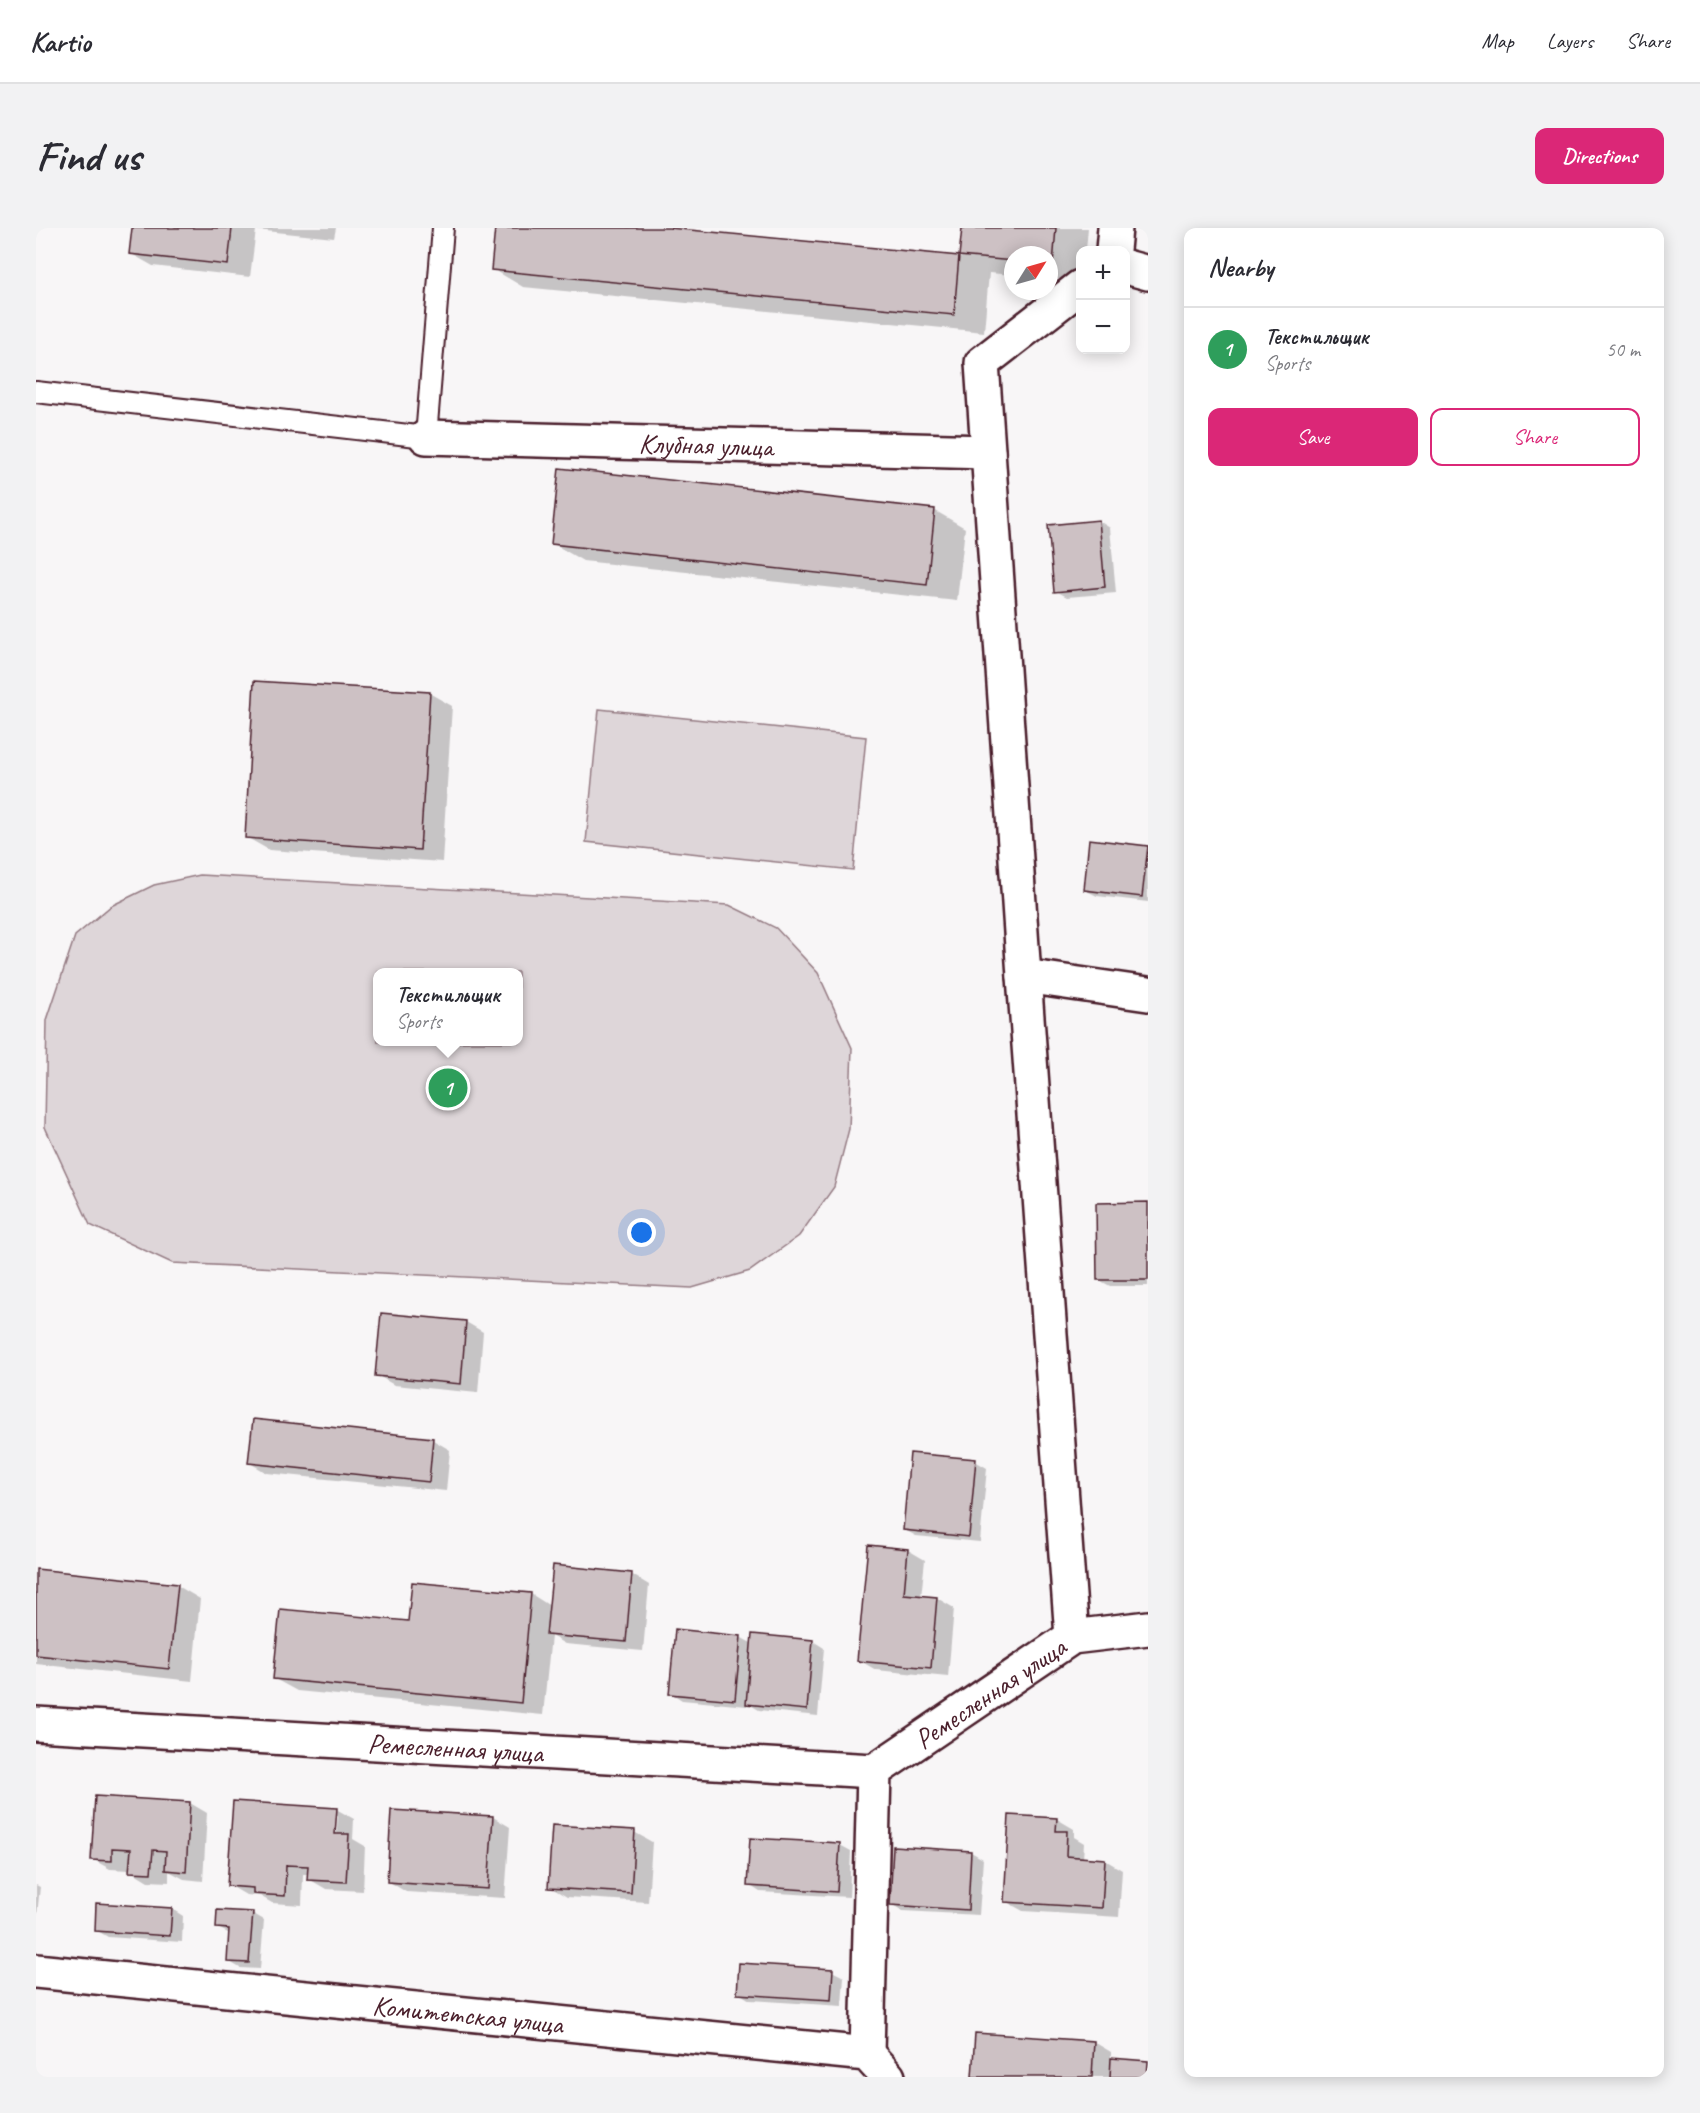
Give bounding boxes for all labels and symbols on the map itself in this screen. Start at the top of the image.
north arrow [1004,246,1058,300]
street label: Клубная улица [638,425,776,464]
pin: 1 [428,1066,468,1110]
your location [627,1218,656,1247]
street label: Ремесленная улица [907,1628,1074,1756]
street label: Ремесленная улица [367,1725,546,1770]
street label: Комитетская улица [371,1987,566,2041]

